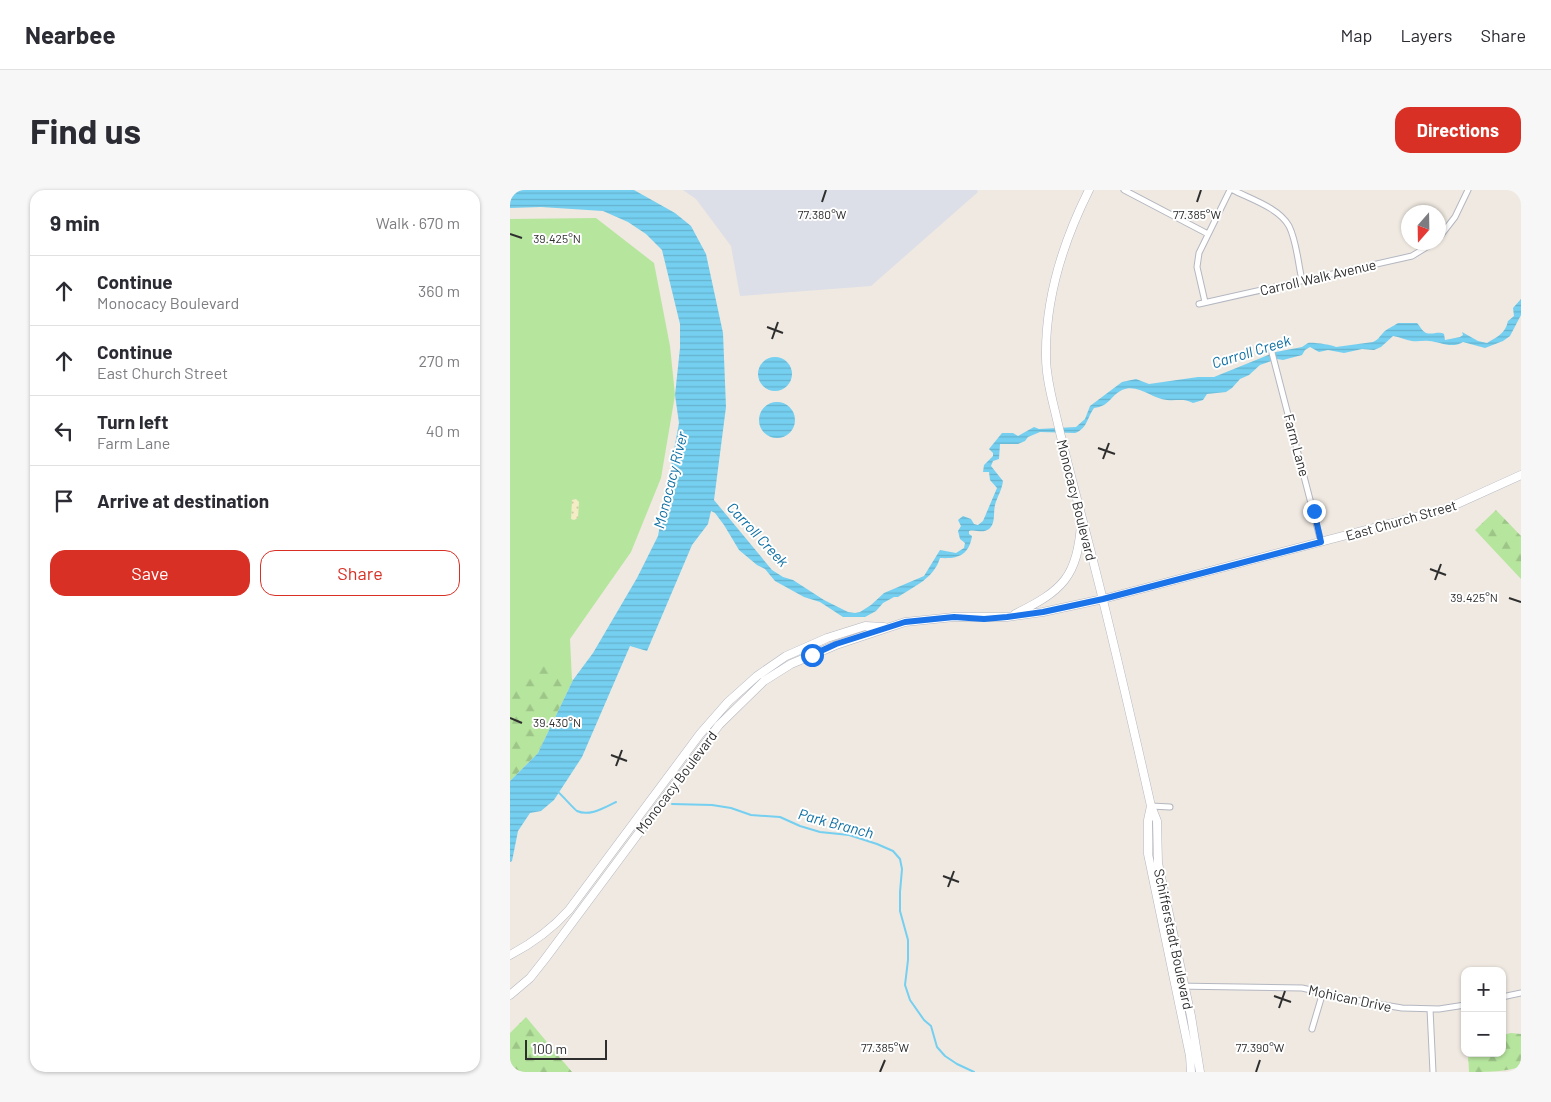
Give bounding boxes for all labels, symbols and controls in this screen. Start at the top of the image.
text: Nearbee [25,20,116,49]
text: Map [1340,24,1372,46]
text: Layers [1400,24,1453,46]
text: Share [1481,24,1526,46]
button: Directions [1395,107,1521,153]
text: Find us [30,109,141,151]
north arrow [1401,205,1446,250]
text: 77.380°W [798,207,847,221]
text: 77.385°W [1173,207,1221,221]
text: 9 min [50,210,100,235]
text: Walk · 670 m [376,213,460,232]
text: 39.425°N [533,231,581,245]
street label: Carroll Walk Avenue [1258,255,1378,299]
text: Continue [97,270,173,293]
icon: ahead [50,277,78,305]
text: 360 m [418,281,460,300]
text: Monocacy Boulevard [97,293,239,312]
water label: Carroll Creek [1209,330,1293,372]
text: Continue [97,340,173,363]
icon: ahead [50,347,78,375]
text: 270 m [418,351,460,370]
text: East Church Street [97,363,228,382]
text: Turn left [97,410,168,433]
street label: Farm Lane [1280,412,1314,478]
icon: left [50,417,78,445]
text: 40 m [426,421,460,440]
water label: Monocacy River [649,429,691,530]
text: Farm Lane [97,433,170,452]
street label: Monocacy Boulevard [1054,438,1100,562]
icon: arrive [50,487,78,515]
text: Arrive at destination [97,489,269,512]
street label: East Church Street [1344,496,1458,544]
water label: Carroll Creek [724,498,793,570]
route end [1303,500,1326,523]
button: Save [50,550,250,596]
button: Share [260,550,460,596]
text: 39.425°N [1450,590,1498,604]
route start [801,644,824,667]
text: 39.430°N [533,715,581,729]
street label: Monocacy Boulevard [632,727,720,837]
water label: Park Branch [796,804,876,842]
street label: Schifferstadt Boulevard [1151,867,1197,1011]
map controls [1461,967,1506,1057]
button: + [1461,967,1506,1012]
street label: Mohican Drive [1307,981,1393,1015]
button: − [1461,1012,1506,1057]
scale bar [525,1037,608,1060]
text: 100 m [532,1040,567,1057]
text: 77.385°W [861,1040,909,1054]
text: 77.390°W [1236,1040,1285,1054]

